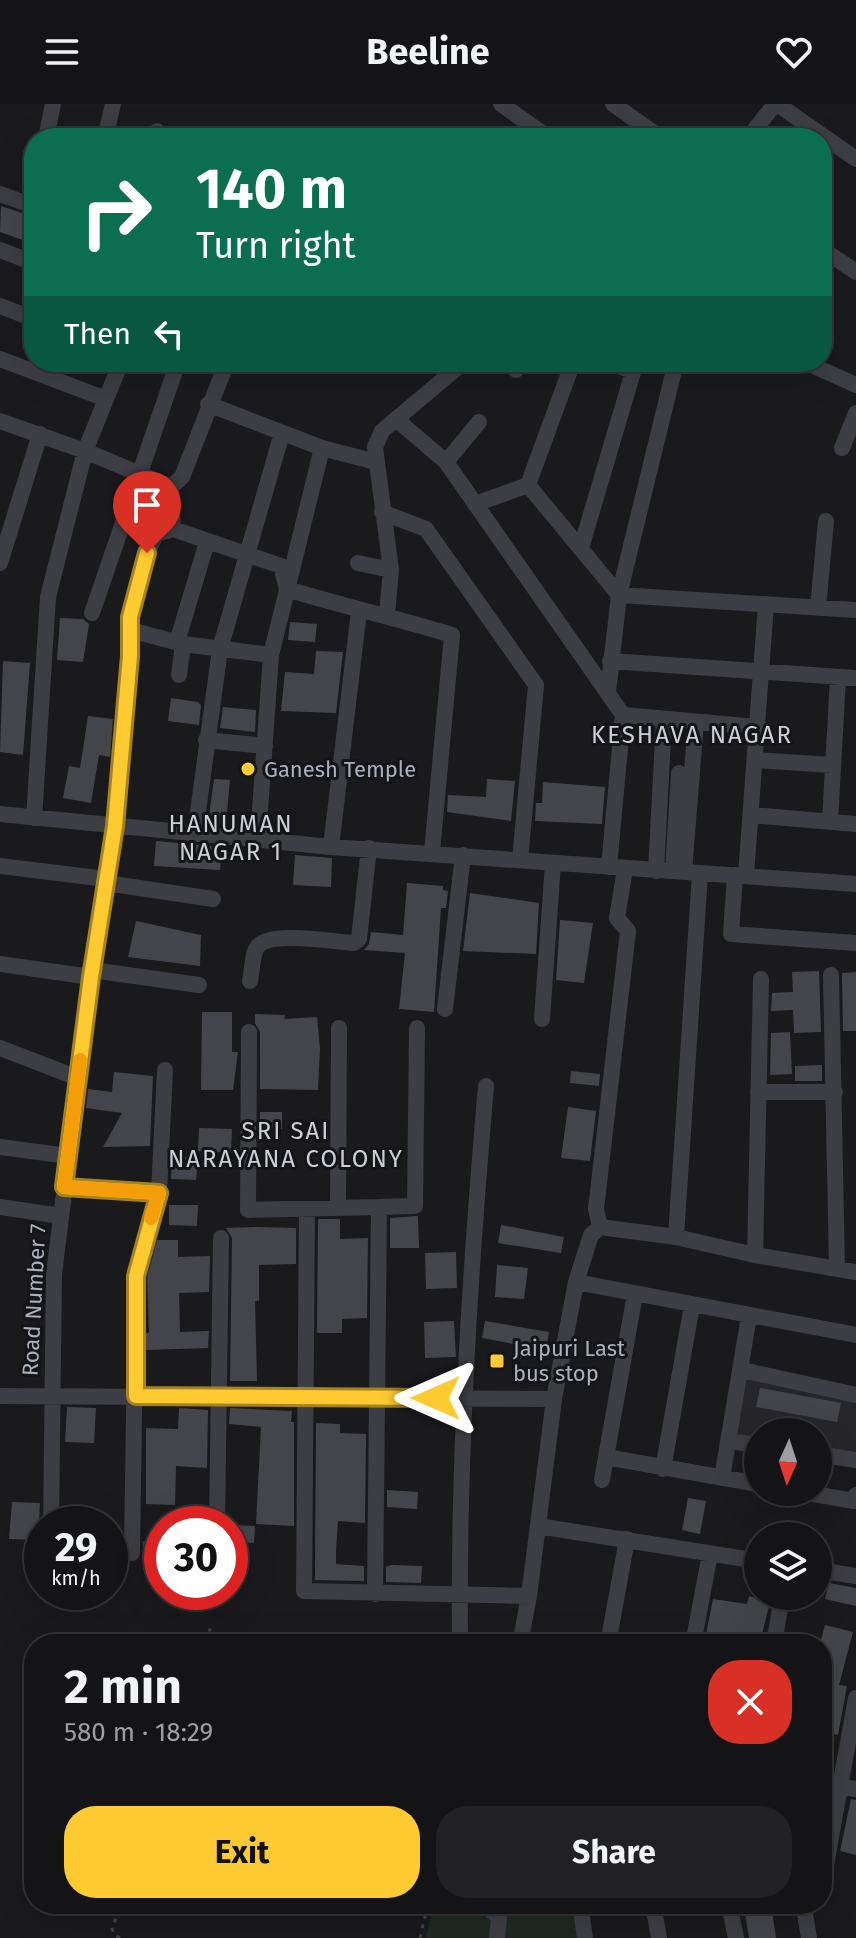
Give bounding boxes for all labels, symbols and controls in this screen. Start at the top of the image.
icon: menu [40,30,84,74]
text: Beeline [366,30,490,74]
icon: heart [772,30,816,74]
text: 140 m [196,156,347,223]
icon: right [64,160,168,264]
text: Turn right [196,224,356,268]
icon: left [147,312,191,356]
text: Then [64,316,131,352]
pin [113,471,181,553]
icon: arrive [125,483,169,527]
district label: KESHAVA NAGAR [591,721,793,749]
place label: Ganesh Temple [264,756,416,783]
marker: Ganesh Temple [239,760,257,778]
district label: HANUMAN NAGAR 1 [168,810,294,866]
district label: SRI SAI NARAYANA COLONY [168,1117,404,1173]
street label: Road Number 7 [17,1223,51,1377]
place label: Jaipuri Last bus stop [513,1335,625,1387]
marker: Jaipuri Last bus stop [488,1352,506,1370]
position arrow [394,1356,478,1440]
north arrow [744,1418,832,1506]
map controls [744,1418,832,1610]
speed limit sign: 30 [144,1506,248,1610]
button: layers [744,1522,832,1610]
text: 29 [55,1524,97,1572]
text: km/h [51,1566,101,1590]
text: 2 min [64,1658,182,1716]
button: close [708,1660,792,1744]
text: 580 m · 18:29 [64,1717,213,1748]
button: Exit [64,1806,420,1898]
button: Share [436,1806,792,1898]

